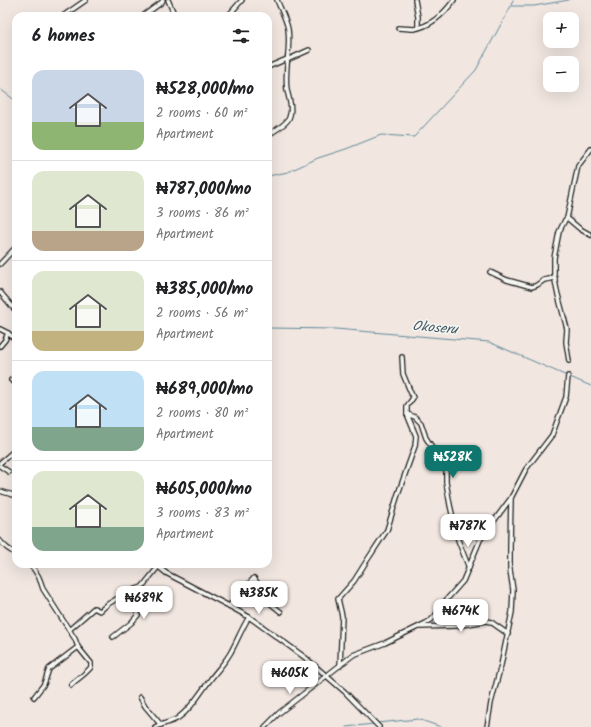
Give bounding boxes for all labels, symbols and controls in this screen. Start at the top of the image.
map controls [543,12,579,92]
button: + [543,12,579,48]
text: 6 homes [32,23,95,50]
icon: filters [230,25,252,47]
button: − [543,56,579,92]
text: ₦528,000/mo [156,76,254,103]
icon: home [64,86,112,134]
text: 2 rooms · 60 m² [156,103,248,124]
text: Apartment [156,124,214,145]
text: ₦787,000/mo [156,176,251,203]
icon: home [64,187,112,235]
text: 3 rooms · 86 m² [156,203,249,224]
text: Apartment [156,224,214,245]
text: ₦385,000/mo [156,276,253,303]
icon: home [64,287,112,335]
text: 2 rooms · 56 m² [156,303,248,324]
water label: Okoseru [411,315,461,341]
text: Apartment [156,324,214,345]
text: ₦689,000/mo [156,376,253,403]
icon: home [64,387,112,435]
text: 2 rooms · 80 m² [156,403,248,424]
text: Apartment [156,424,214,445]
pin: ₦528K [425,445,481,479]
text: ₦528K [433,447,473,468]
text: ₦605,000/mo [156,476,252,503]
icon: home [64,487,112,535]
text: 3 rooms · 83 m² [156,503,249,524]
pin: ₦787K [440,514,496,548]
text: ₦787K [449,516,487,537]
text: Apartment [156,524,214,545]
pin: ₦385K [231,581,287,615]
text: ₦385K [240,583,278,604]
pin: ₦689K [116,586,172,620]
text: ₦689K [125,588,163,609]
pin: ₦674K [433,599,489,633]
text: ₦674K [442,601,480,622]
pin: ₦605K [262,661,318,695]
text: ₦605K [271,663,309,684]

